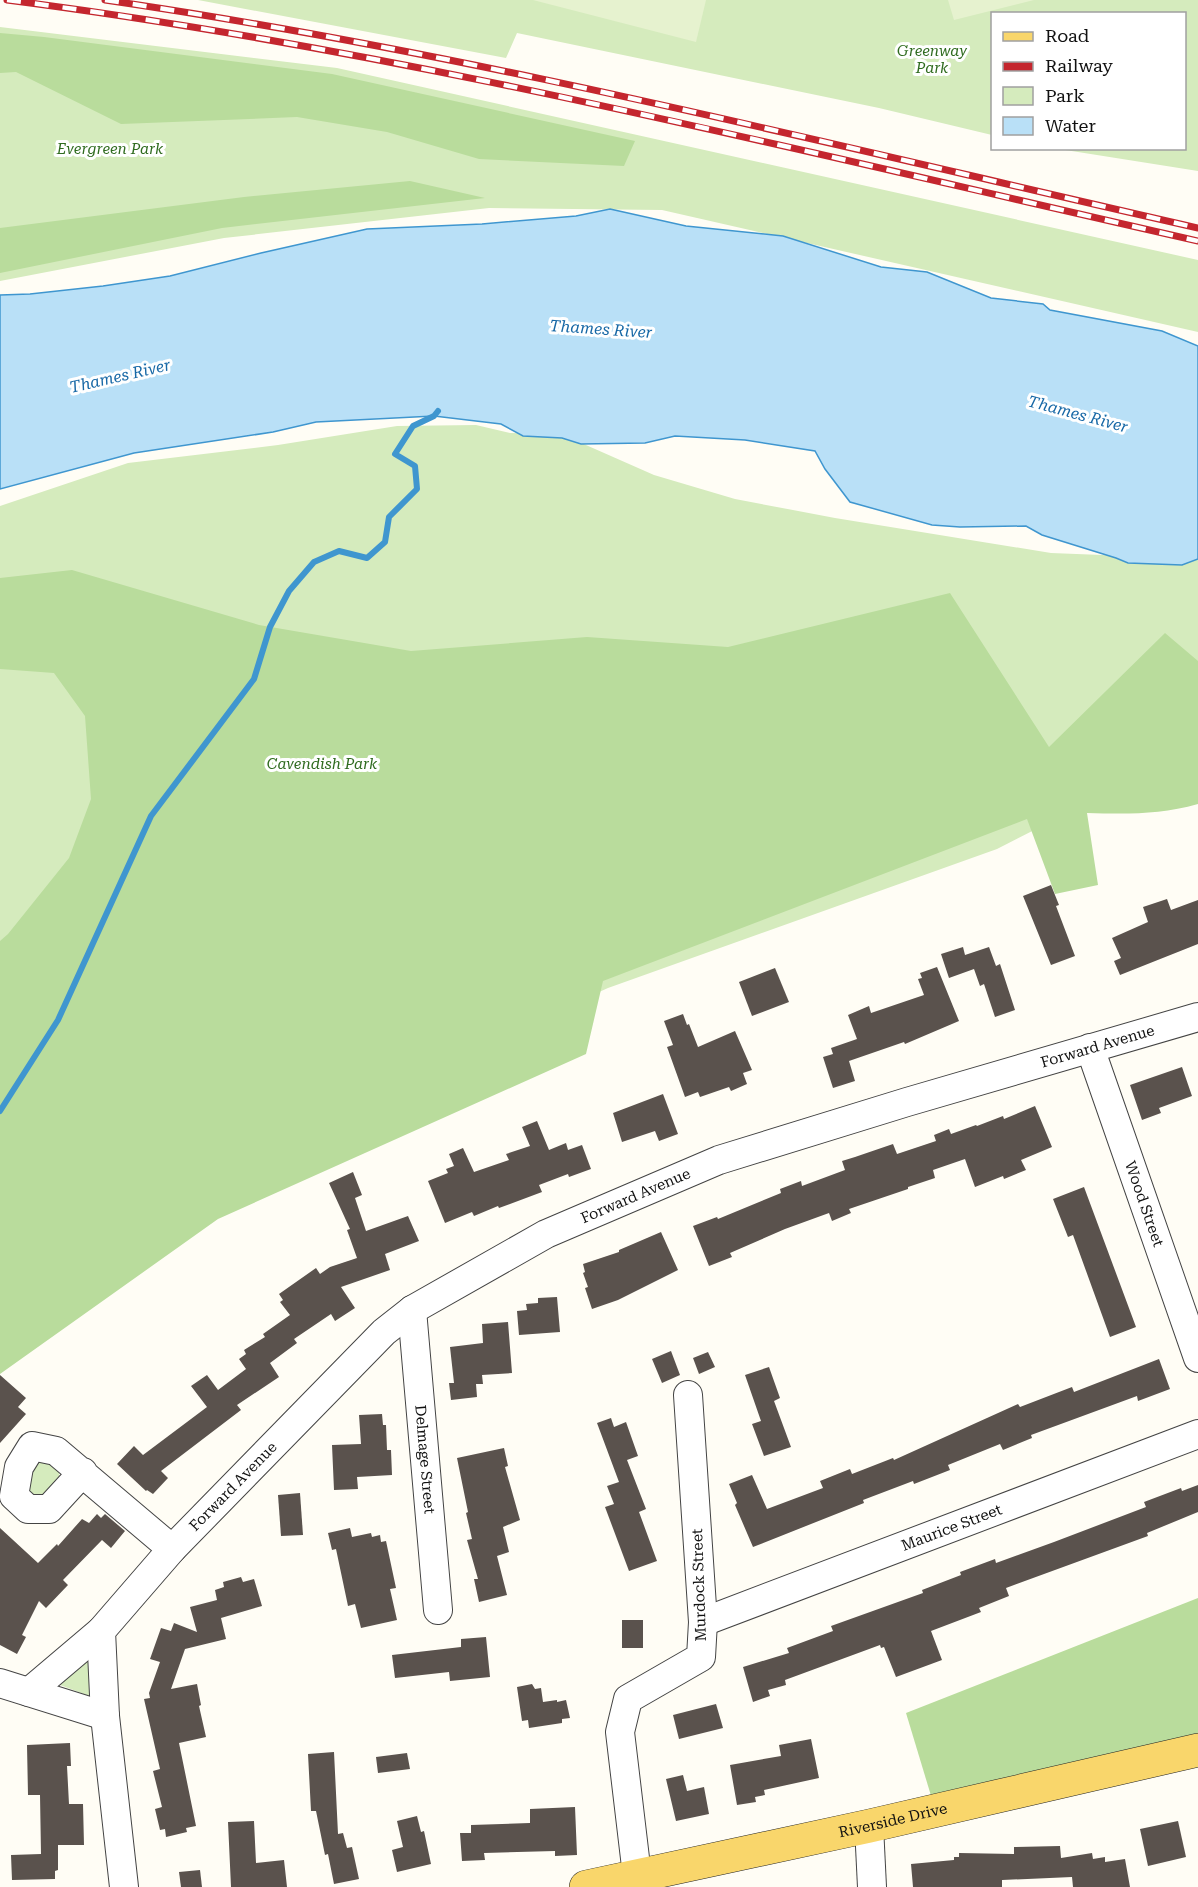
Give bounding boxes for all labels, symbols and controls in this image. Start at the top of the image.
legend [991,12,1186,150]
text: Road [1045,25,1090,46]
park label: Greenway Park [897,42,967,77]
text: Railway [1045,55,1113,76]
text: Park [1045,85,1085,106]
text: Water [1045,115,1096,136]
park label: Evergreen Park [56,140,164,158]
water label: Thames River [549,316,653,342]
water label: Thames River [68,355,173,397]
water label: Thames River [1026,391,1130,437]
park label: Cavendish Park [267,755,378,773]
street label: Forward Avenue [1039,1021,1156,1071]
street label: Wood Street [1121,1159,1168,1249]
street label: Forward Avenue [578,1164,693,1227]
street label: Delmage Street [411,1404,439,1515]
street label: Forward Avenue [186,1438,281,1535]
street label: Maurice Street [899,1500,1005,1555]
street label: Murdock Street [688,1528,710,1642]
street label: Riverside Drive [837,1799,949,1841]

